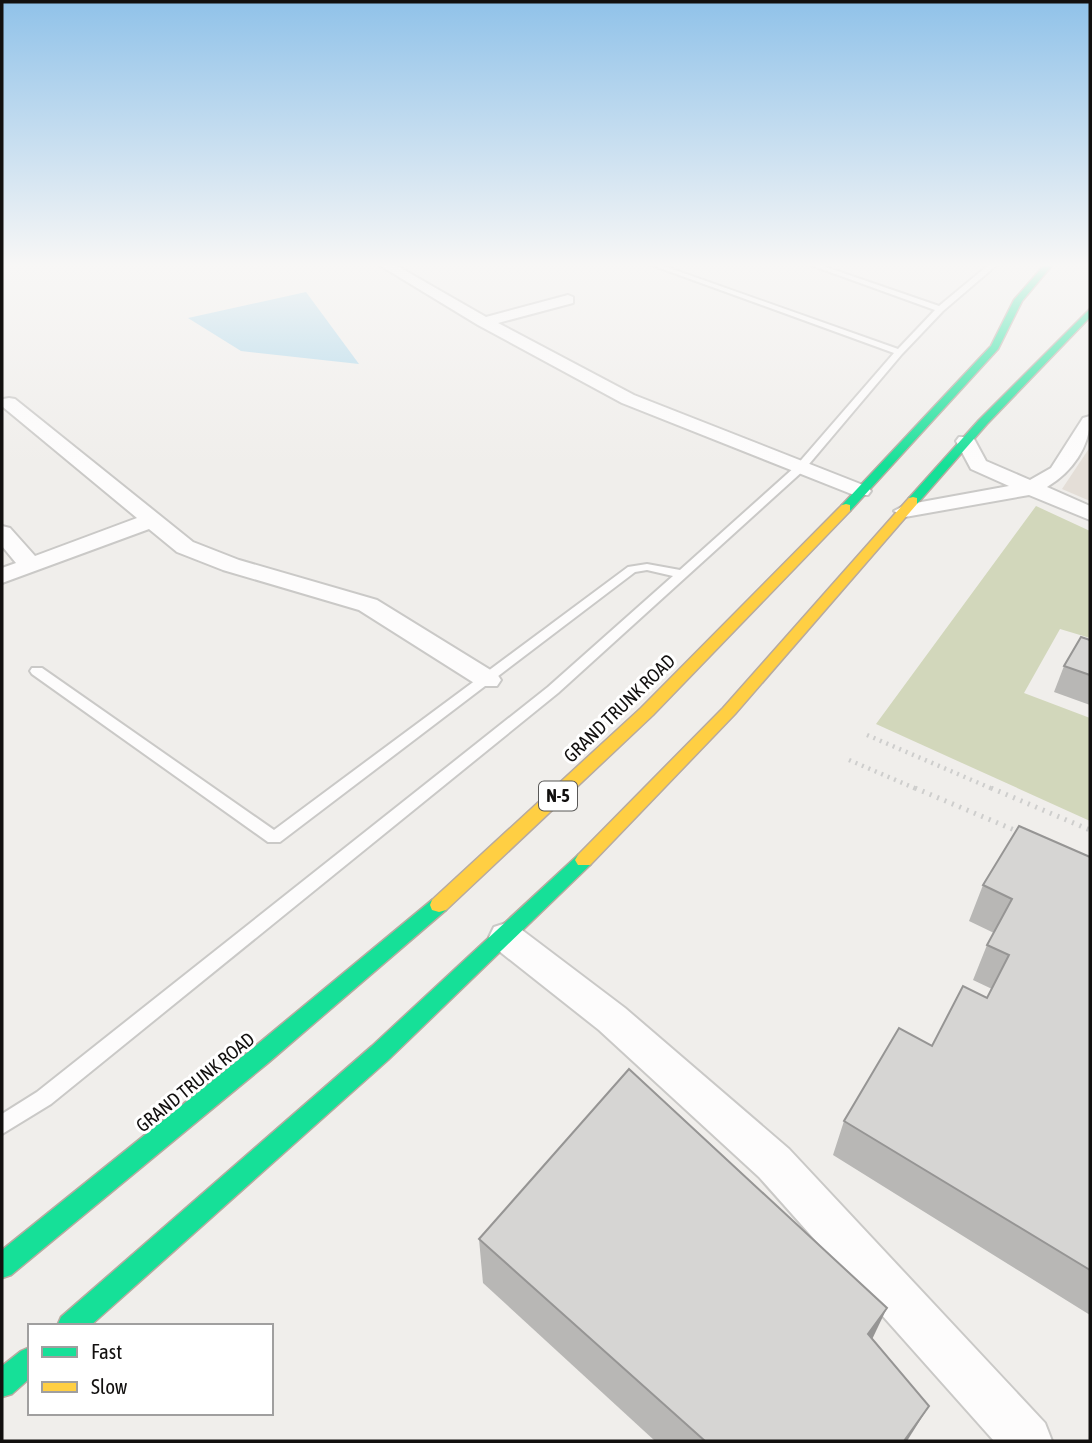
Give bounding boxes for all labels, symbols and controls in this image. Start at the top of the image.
street label: GRAND TRUNK ROAD [559,649,679,767]
road number: N-5 [539,782,577,810]
street label: GRAND TRUNK ROAD [131,1028,259,1136]
legend [28,1324,273,1415]
text: Fast [91,1339,122,1363]
text: Slow [91,1374,128,1398]

